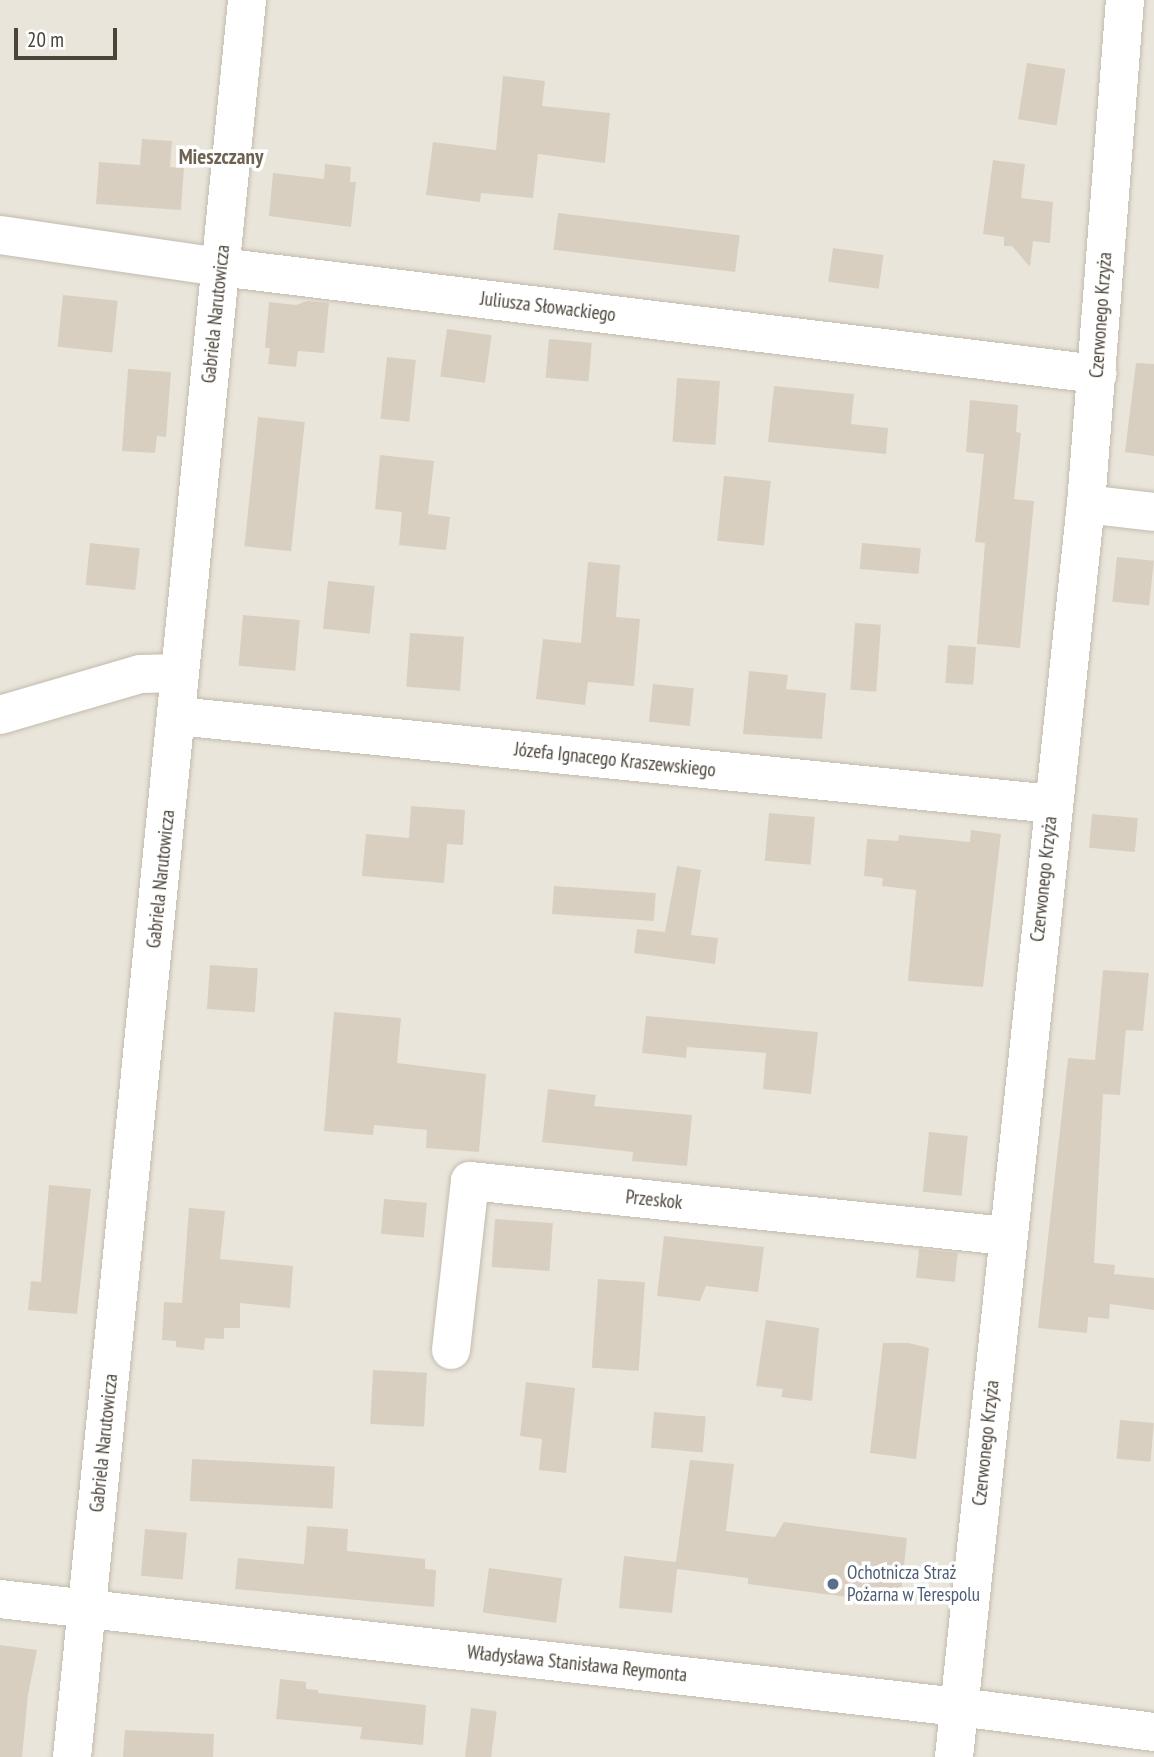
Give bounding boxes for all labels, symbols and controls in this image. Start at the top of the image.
scale bar [18,14,121,58]
text: 20 m [27,26,64,53]
district label: Mieszczany [179,144,263,170]
street label: Gabriela Narutowicza [197,244,235,384]
street label: Czerwonego Krzyża [1085,251,1117,379]
street label: Juliusza Słowackiego [479,287,617,327]
street label: Józefa Ignacego Kraszewskiego [513,738,717,782]
street label: Gabriela Narutowicza [142,809,180,949]
street label: Czerwonego Krzyża [1026,815,1062,943]
street label: Przeskok [625,1186,683,1214]
street label: Gabriela Narutowicza [85,1373,123,1513]
street label: Czerwonego Krzyża [968,1379,1004,1507]
place label: Ochotnicza Straż Pożarna w Terespolu [847,1562,981,1606]
marker: Ochotnicza Straż Pożarna w Terespolu [825,1576,841,1592]
street label: Władysława Stanisława Reymonta [466,1641,688,1687]

